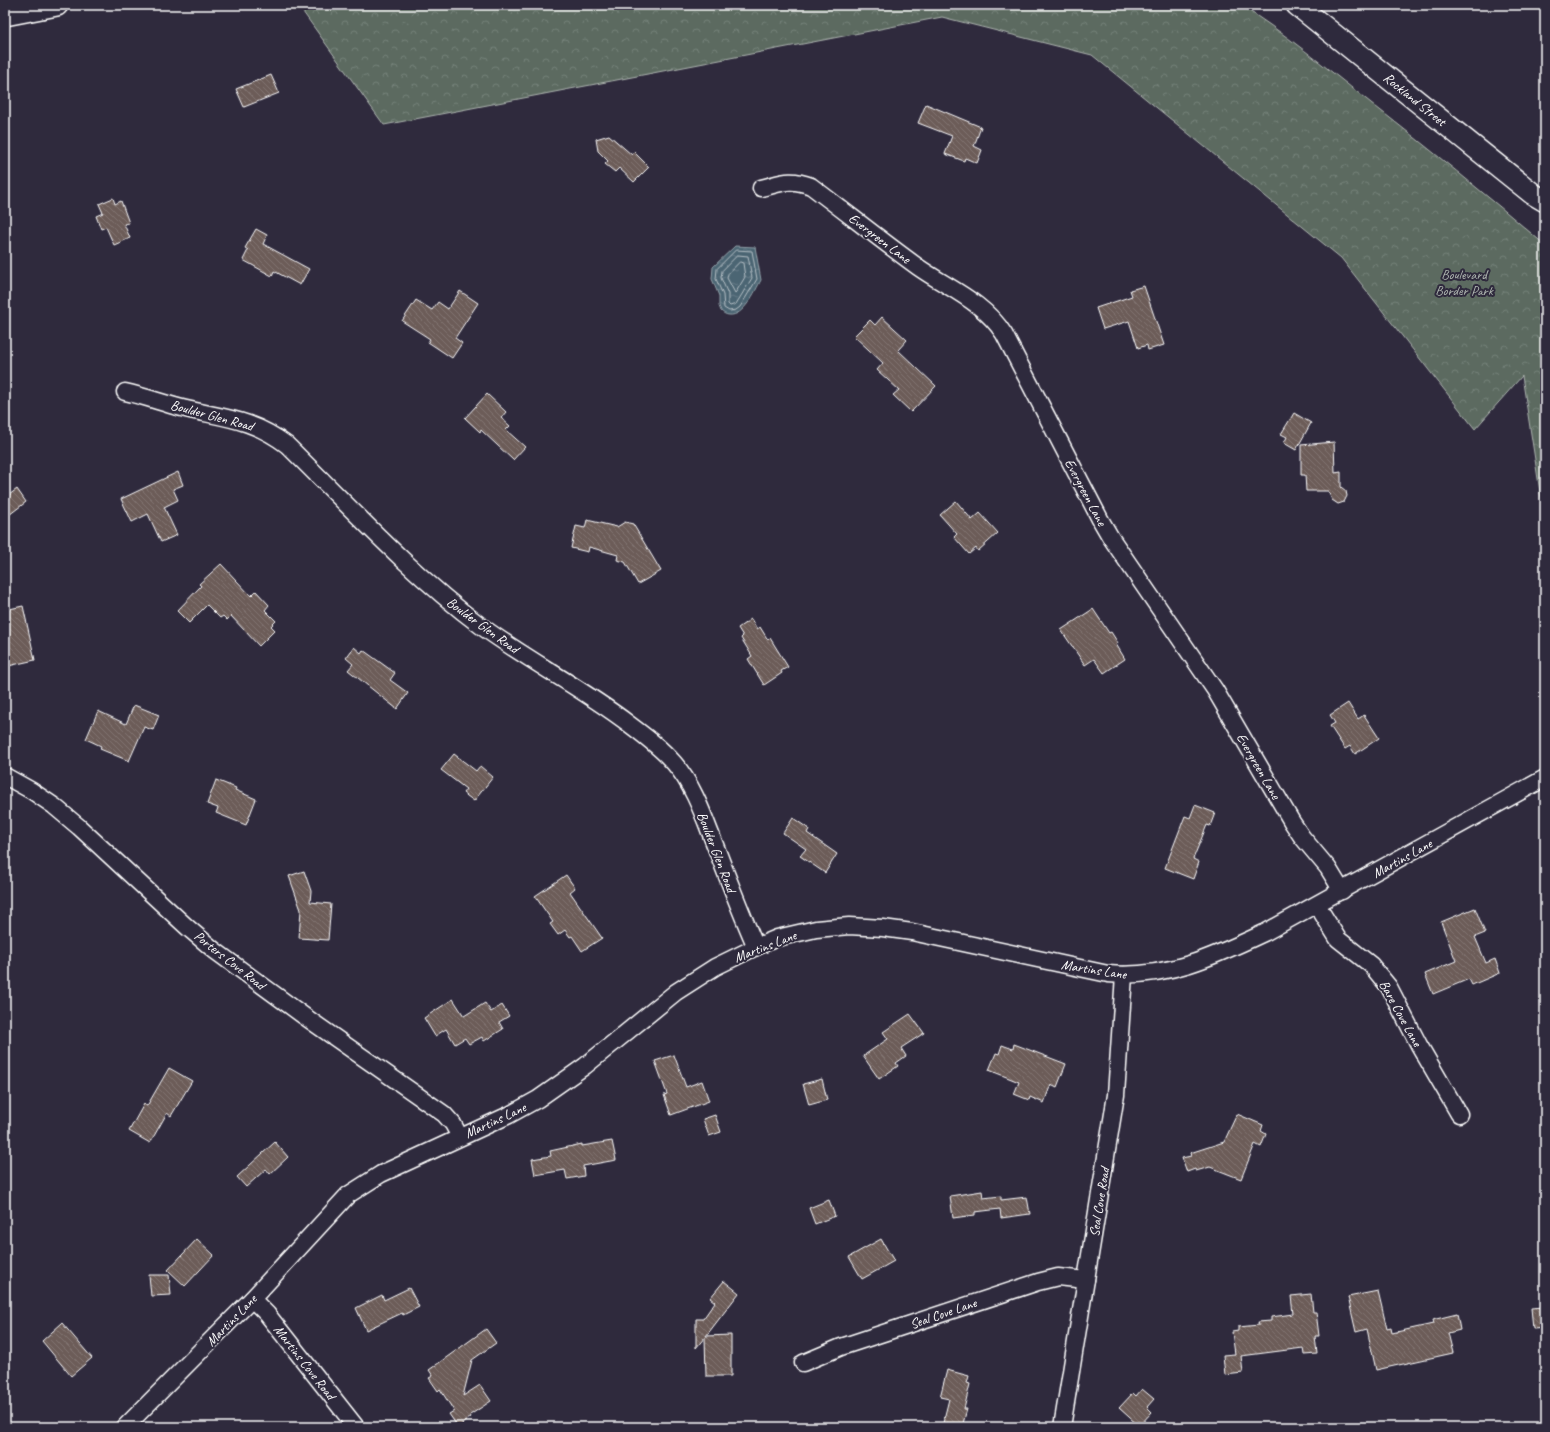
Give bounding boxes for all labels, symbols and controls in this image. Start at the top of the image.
street label: Rockland Street [1380,69,1451,131]
street label: Evergreen Lane [845,210,915,268]
park label: Boulevard Border Park [1435,266,1494,299]
street label: Boulder Glen Road [169,396,258,435]
street label: Evergreen Lane [1061,456,1111,530]
street label: Boulder Glen Road [443,594,524,659]
street label: Evergreen Lane [1233,730,1285,803]
street label: Boulder Glen Road [693,809,741,897]
street label: Martins Lane [1369,834,1436,882]
street label: Martins Lane [732,926,800,966]
street label: Porters Cove Road [191,927,271,995]
street label: Martins Lane [1060,956,1129,983]
street label: Bare Cove Lane [1375,977,1426,1051]
street label: Martins Lane [462,1098,530,1142]
street label: Seal Cove Road [1086,1164,1114,1238]
street label: Martins Lane [202,1290,261,1350]
street label: Seal Cove Lane [908,1294,980,1333]
street label: Martins Cove Road [270,1322,341,1405]

